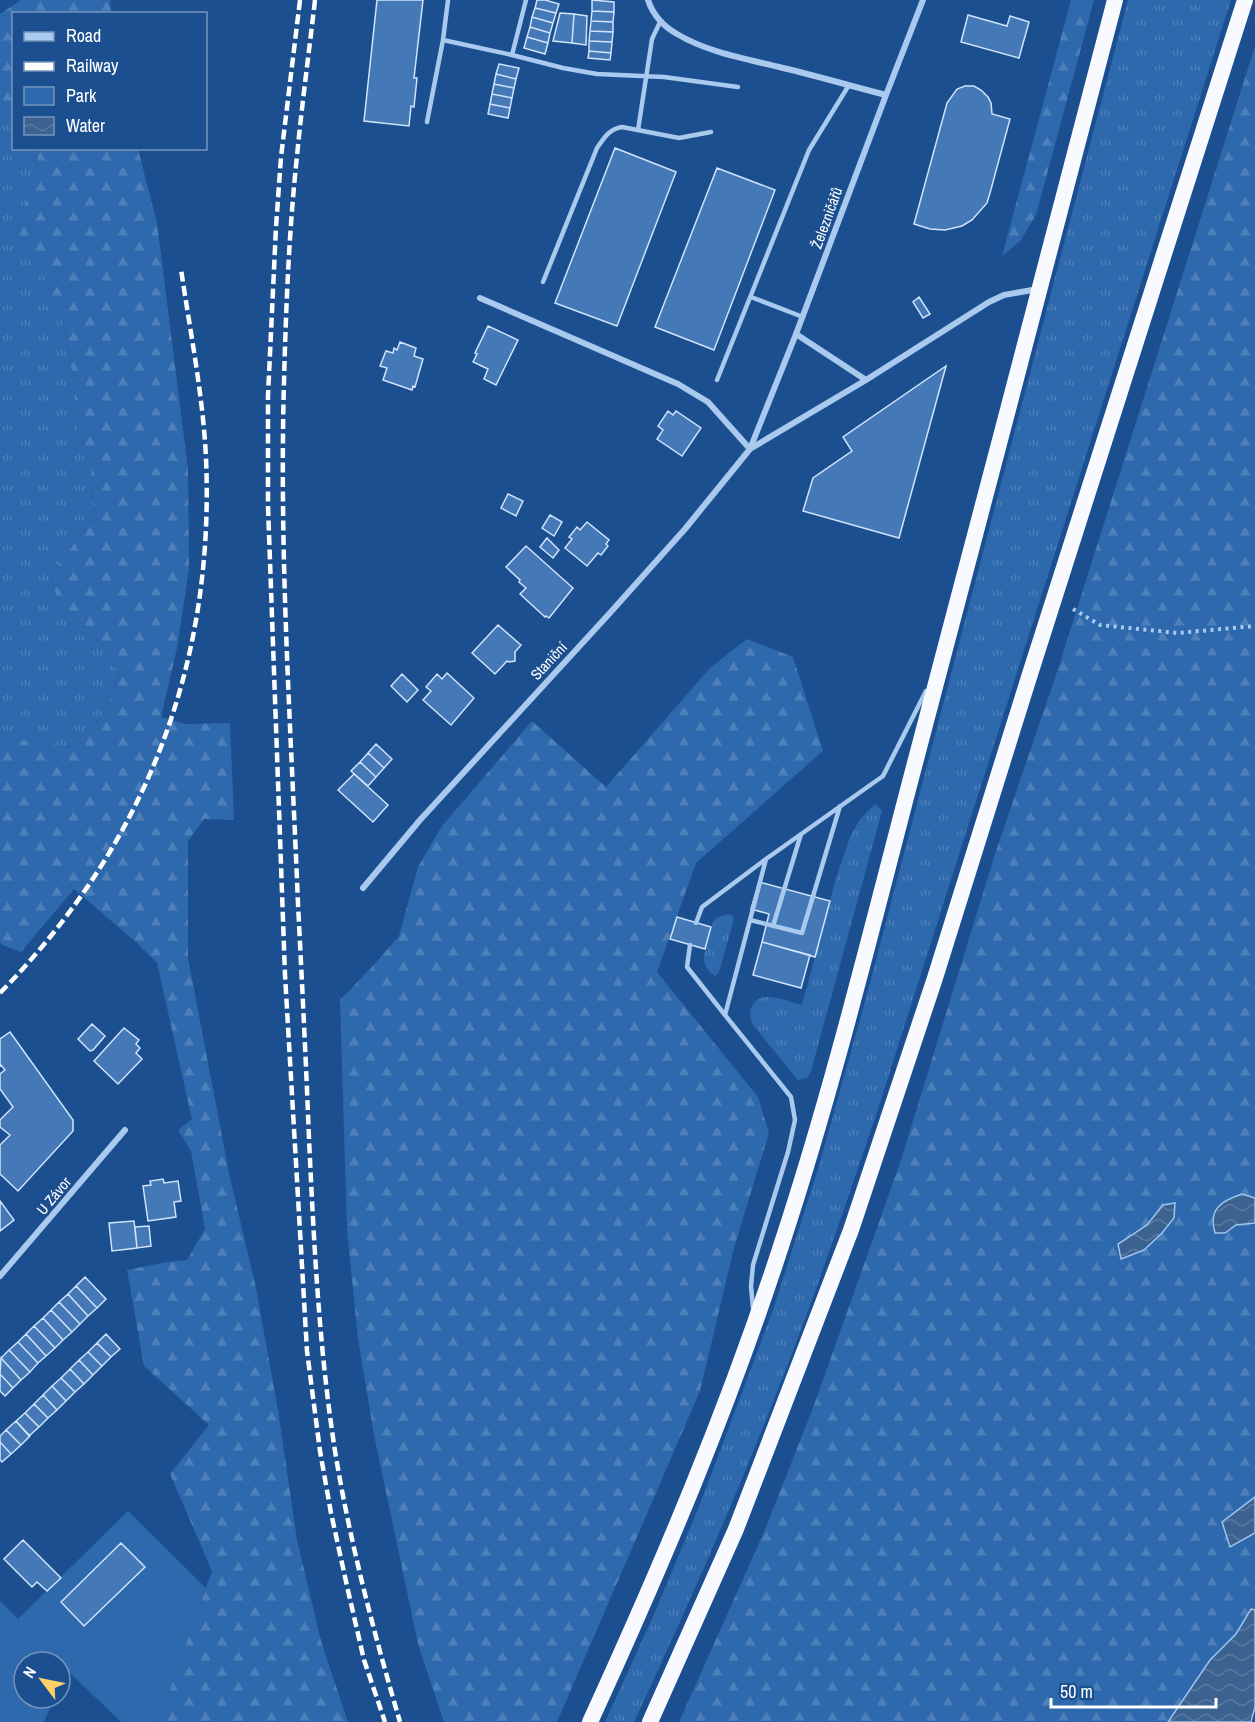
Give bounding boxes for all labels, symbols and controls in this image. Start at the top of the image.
legend [12,12,207,150]
text: Road [66,23,101,48]
text: Railway [66,53,119,78]
text: Park [66,83,97,108]
text: Water [66,113,105,138]
street label: Železničářů [806,184,847,252]
street label: Staniční [526,637,572,684]
street label: U Závor [32,1172,76,1219]
north arrow [12,1650,72,1710]
text: N [17,1662,41,1682]
scale bar [1051,1671,1216,1709]
text: 50 m [1060,1679,1093,1704]

